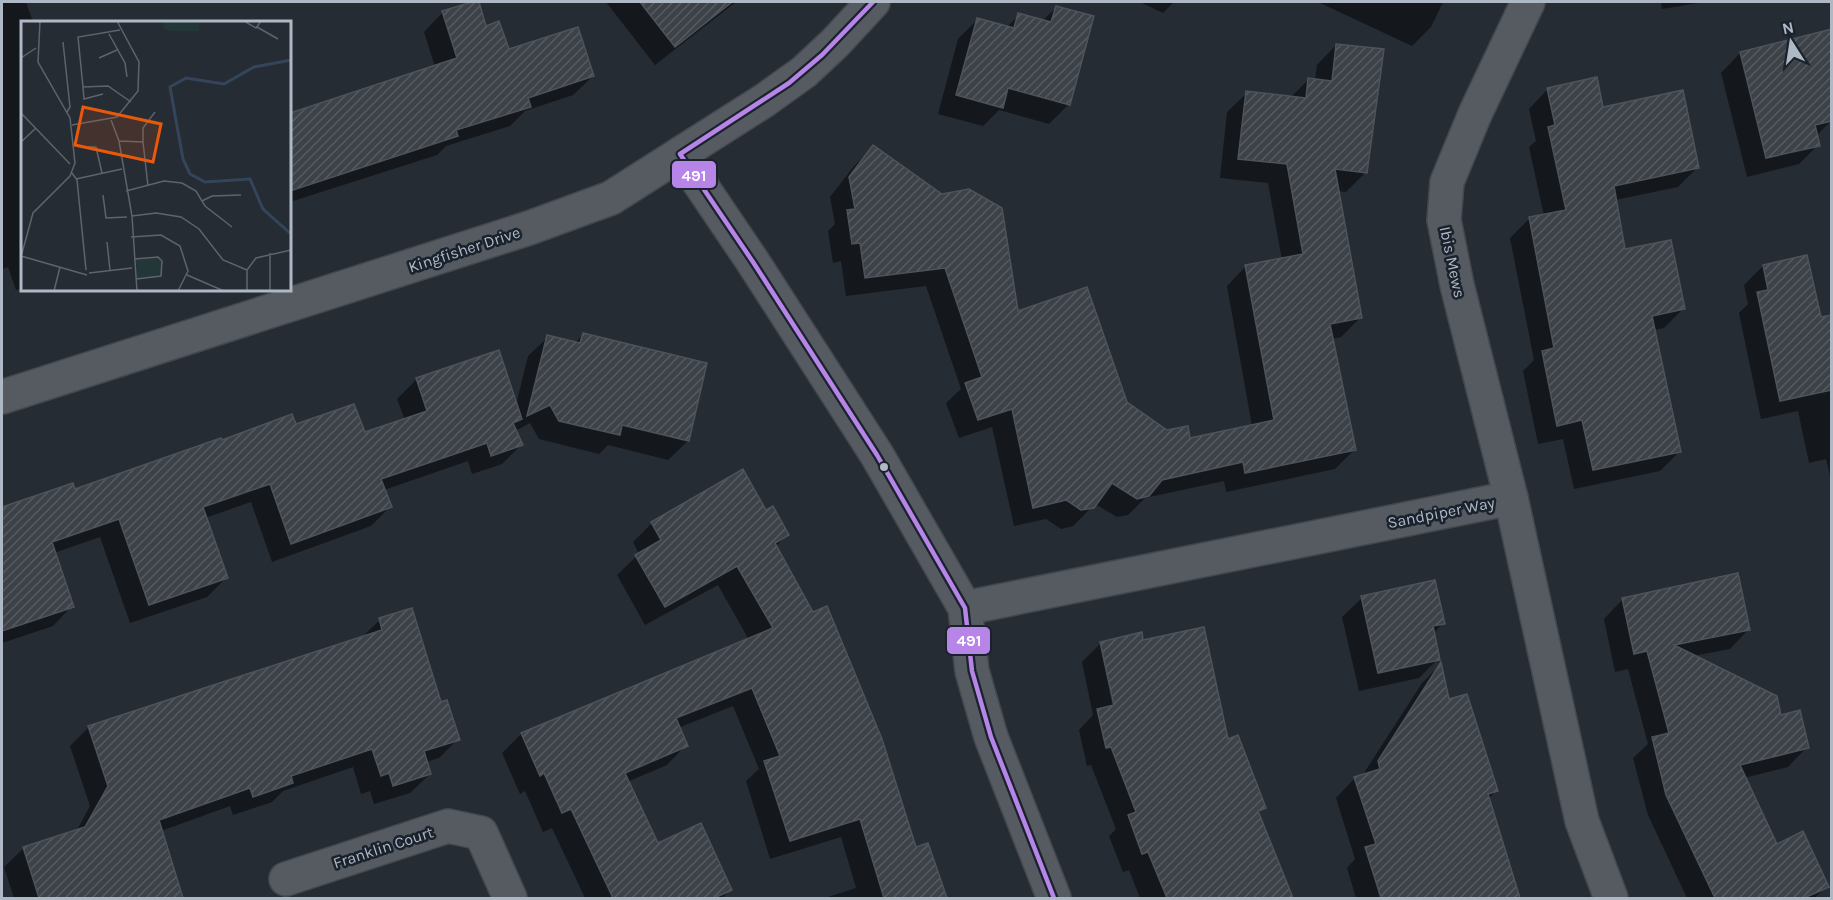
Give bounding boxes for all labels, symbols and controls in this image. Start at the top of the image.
north arrow [1761,12,1821,72]
text: N [1780,17,1796,38]
inset map [21,21,291,291]
line badge: 491 [671,160,717,189]
text: 491 [682,166,706,185]
street label: Kingfisher Drive [406,222,523,277]
street label: Ibis Mews [1436,225,1469,300]
unlabelled marker [878,461,890,473]
street label: Sandpiper Way [1386,493,1497,532]
line badge: 491 [946,626,991,655]
text: 491 [957,631,981,650]
street label: Franklin Court [331,822,436,873]

